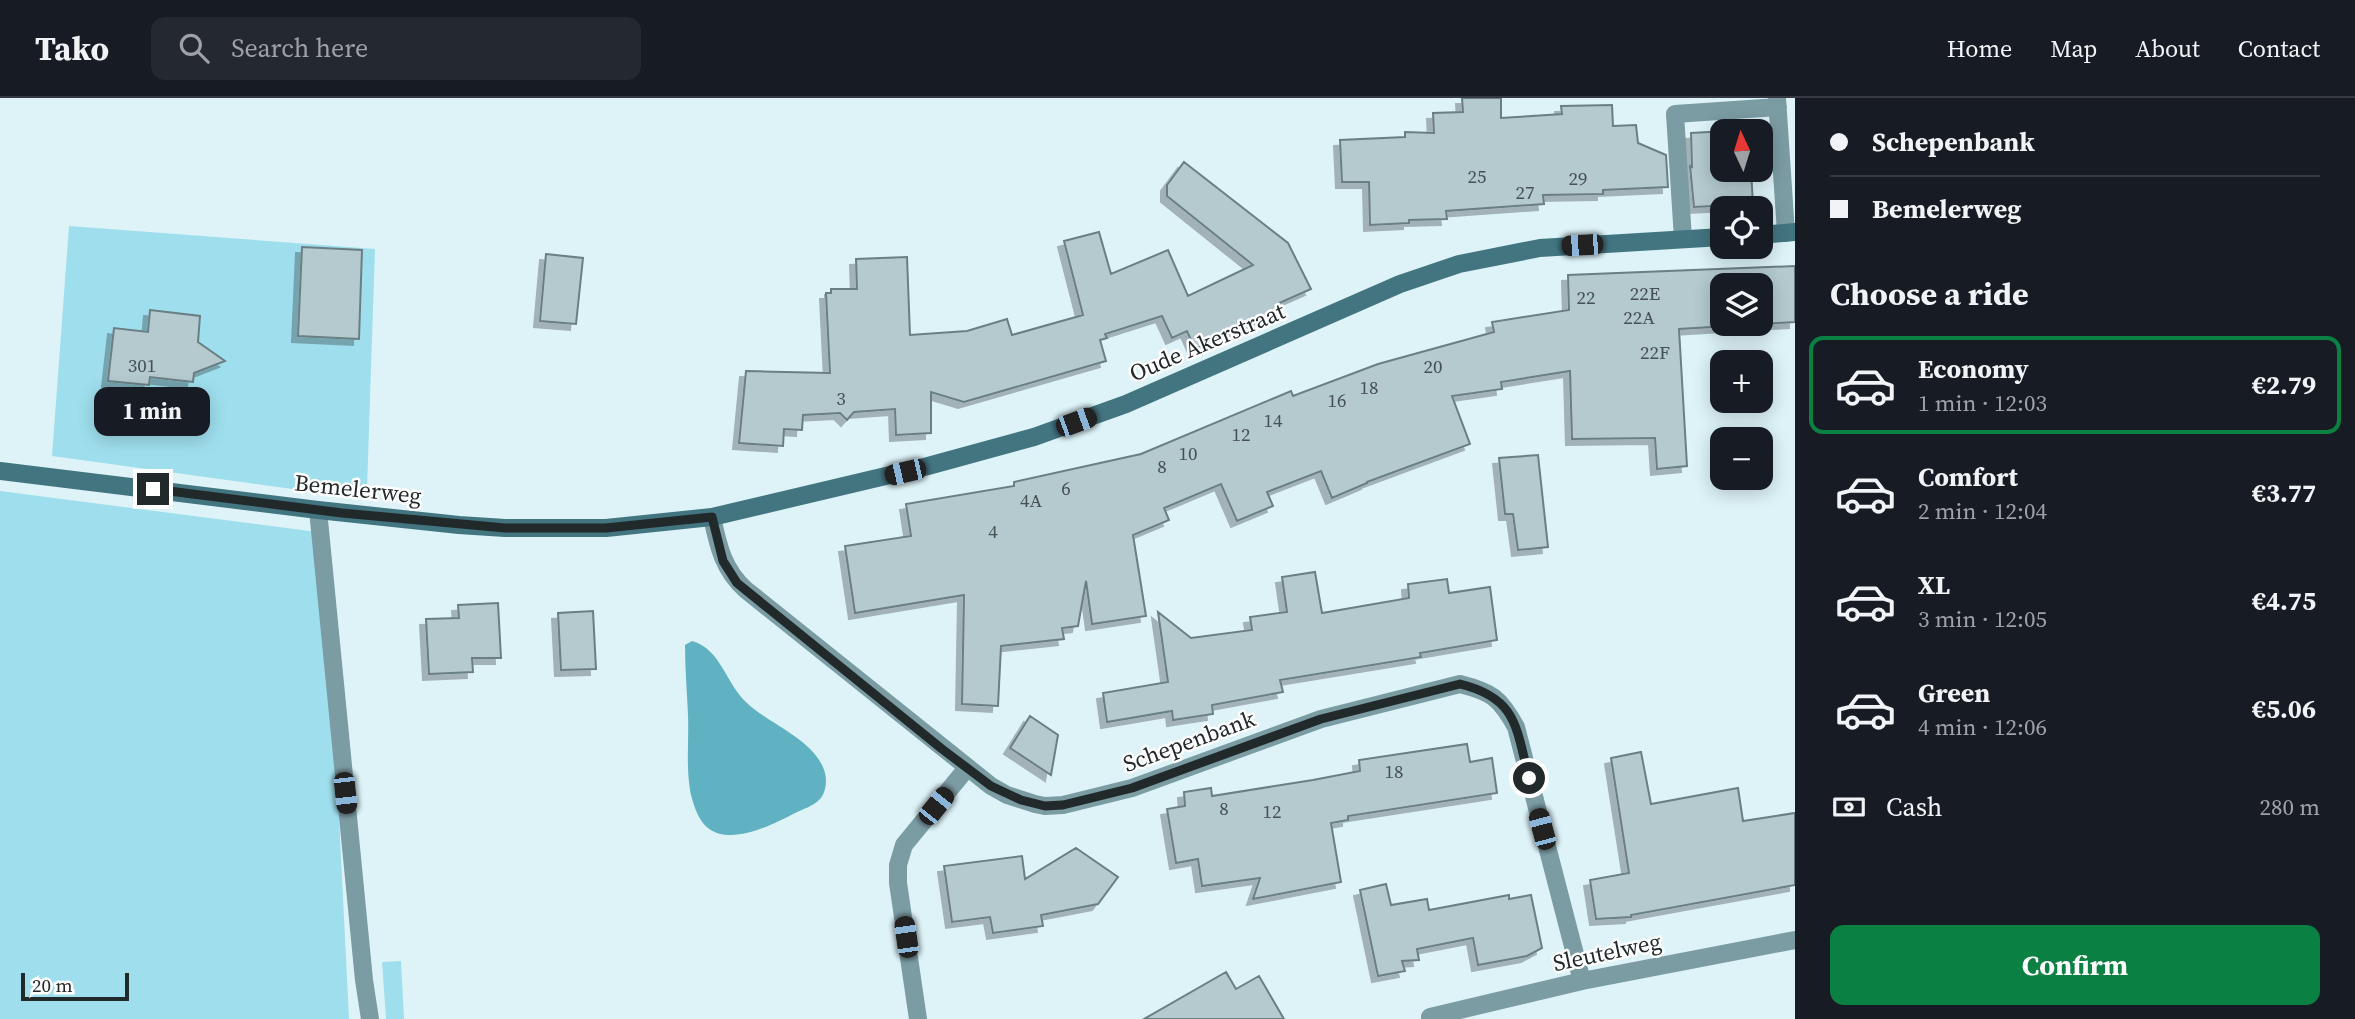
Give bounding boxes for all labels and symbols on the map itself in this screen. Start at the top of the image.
north arrow [1710,119,1773,182]
house number: 25 [1467,163,1487,189]
house number: 29 [1568,165,1588,191]
house number: 27 [1515,179,1535,205]
car [1561,233,1604,257]
house number: 22E [1630,280,1660,306]
house number: 22 [1576,284,1596,310]
street label: Oude Akerstraat [1124,295,1290,389]
house number: 22A [1623,304,1655,330]
house number: 22F [1640,339,1670,365]
house number: 301 [128,352,156,378]
house number: 20 [1423,353,1443,379]
house number: 18 [1359,374,1379,400]
house number: 3 [836,385,846,411]
house number: 16 [1327,387,1347,413]
callout: 1 min [95,388,211,436]
car [1053,405,1100,439]
house number: 14 [1263,407,1283,433]
house number: 12 [1231,421,1251,447]
house number: 10 [1178,440,1198,466]
house number: 8 [1157,453,1167,479]
car [883,457,928,487]
street label: Bemelerweg [293,466,423,512]
route end [137,473,169,505]
house number: 6 [1061,475,1071,501]
house number: 4A [1020,487,1042,513]
house number: 4 [988,518,998,544]
street label: Schepenbank [1118,702,1260,780]
house number: 18 [1384,758,1404,784]
route start [1513,762,1545,794]
car [333,771,358,815]
car [915,783,958,829]
house number: 8 [1219,795,1229,821]
house number: 12 [1262,798,1282,824]
car [1527,806,1558,852]
car [893,915,920,959]
street label: Sleutelweg [1550,925,1664,979]
scale bar [21,970,130,1002]

